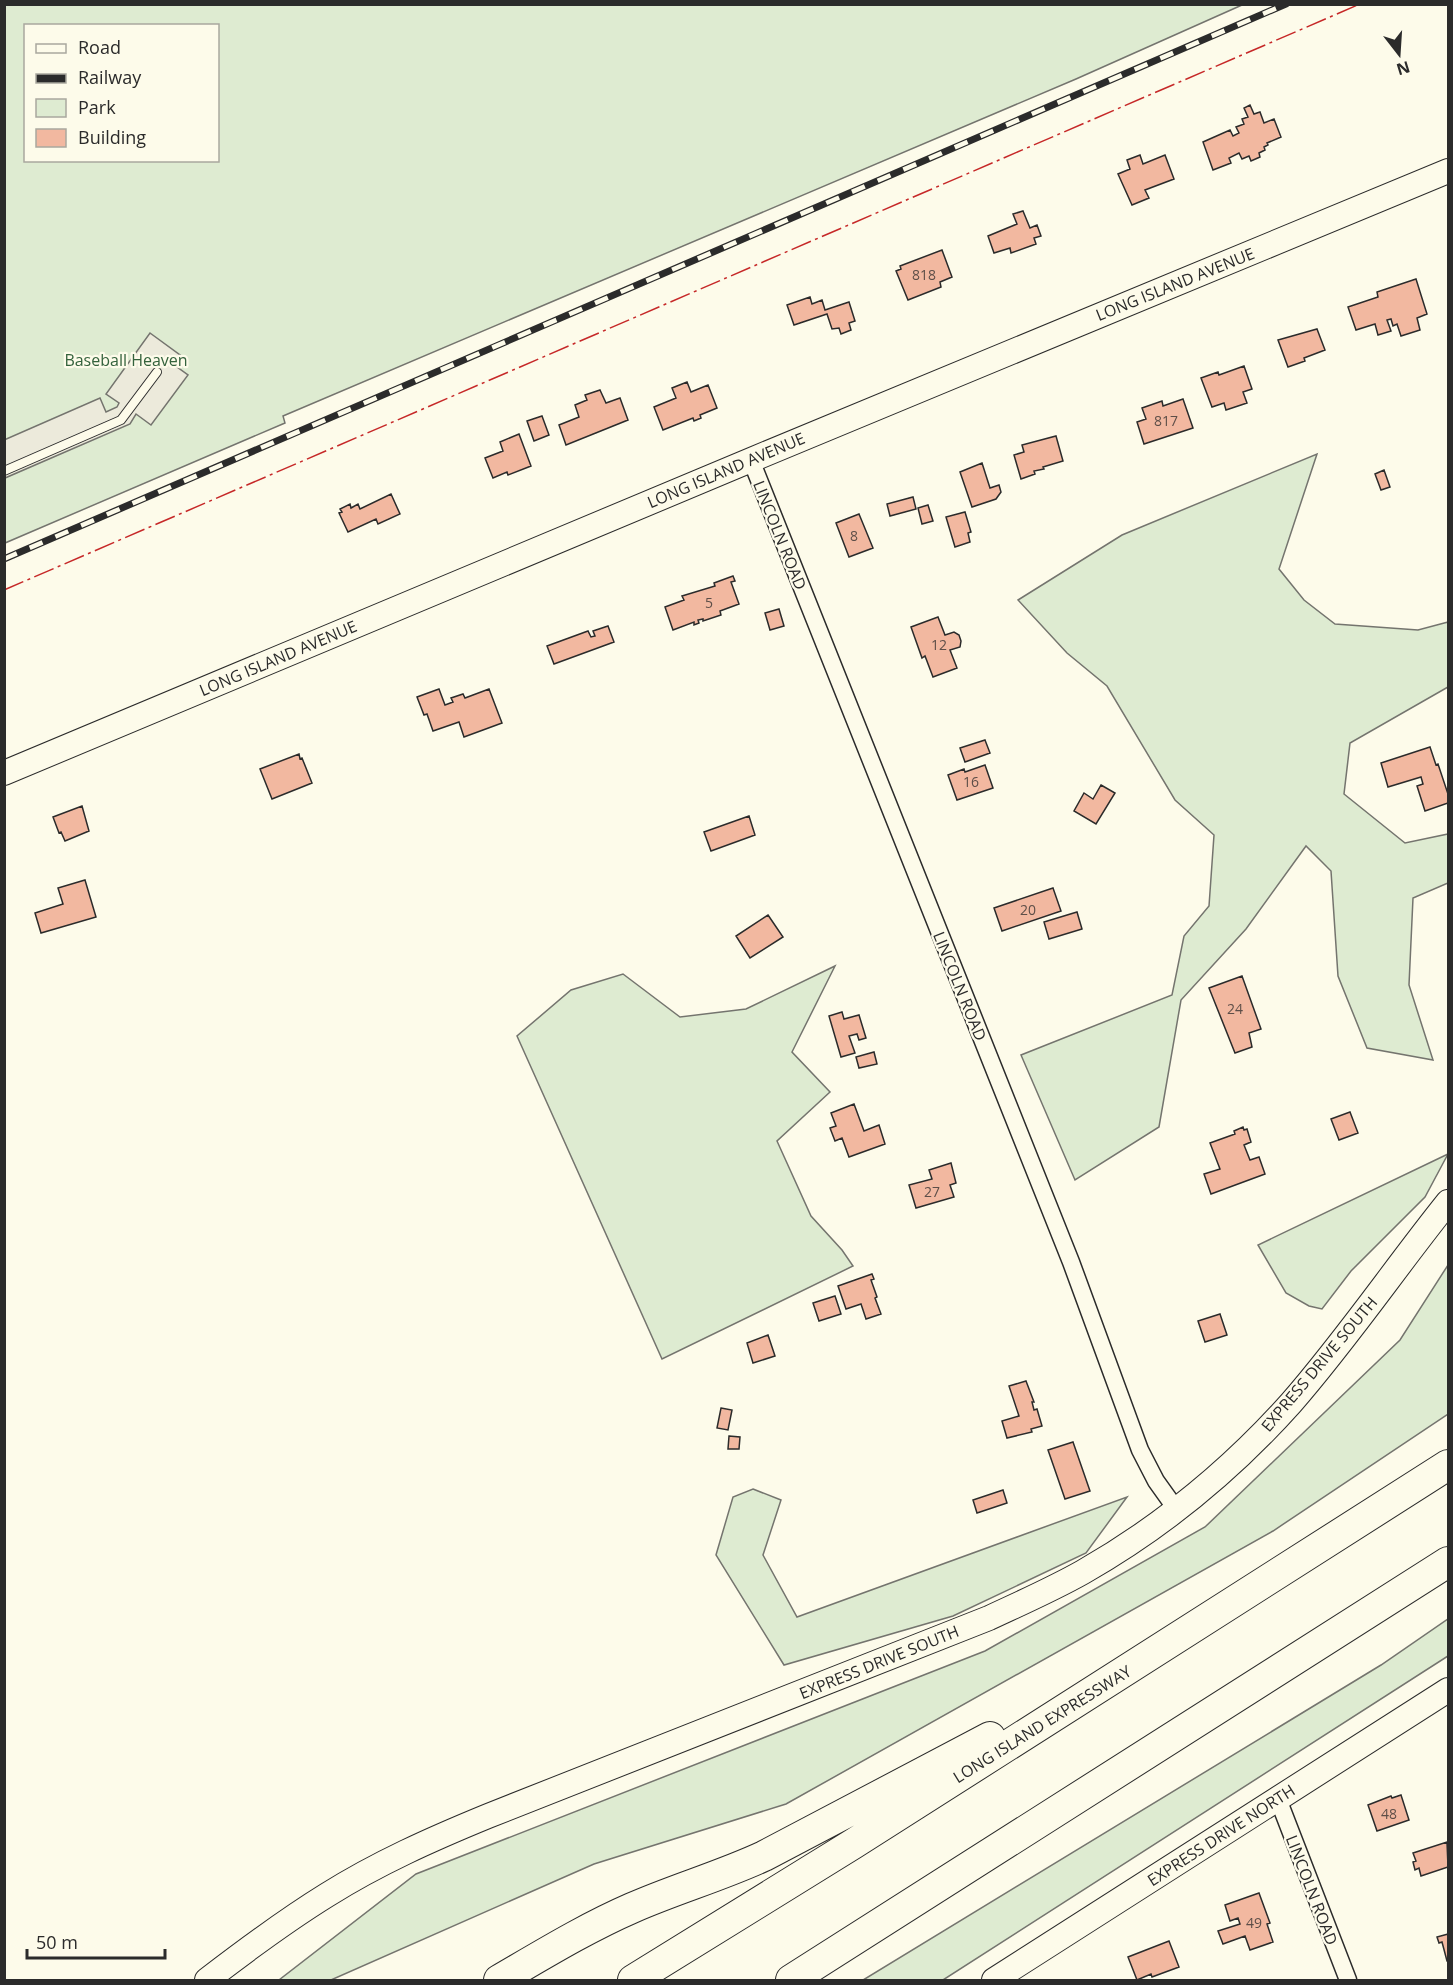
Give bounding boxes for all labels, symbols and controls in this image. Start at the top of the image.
legend [24,24,219,162]
north arrow [1369,24,1429,84]
text: Road [78,35,121,59]
text: N [1394,56,1413,81]
text: Railway [78,65,142,89]
text: Park [78,95,116,119]
text: Building [78,125,146,149]
street label: LONG ISLAND AVENUE [1092,242,1258,326]
house number: 818 [912,265,936,284]
park label: Baseball Heaven [64,349,188,371]
house number: 817 [1154,411,1178,430]
street label: LONG ISLAND AVENUE [644,427,808,513]
street label: LINCOLN ROAD [748,477,812,593]
house number: 8 [850,526,858,545]
house number: 5 [705,593,713,612]
street label: LONG ISLAND AVENUE [196,615,360,701]
house number: 12 [931,635,947,654]
house number: 16 [963,772,979,791]
house number: 20 [1020,900,1036,919]
street label: LINCOLN ROAD [928,928,992,1044]
house number: 24 [1227,999,1243,1018]
house number: 27 [924,1182,940,1201]
street label: EXPRESS DRIVE SOUTH [1256,1292,1382,1436]
street label: EXPRESS DRIVE SOUTH [796,1620,962,1704]
street label: LONG ISLAND EXPRESSWAY [949,1660,1135,1788]
street label: EXPRESS DRIVE NORTH [1143,1779,1299,1891]
house number: 48 [1381,1804,1397,1823]
street label: LINCOLN ROAD [1281,1832,1343,1948]
house number: 49 [1246,1913,1262,1932]
scale bar [27,1922,165,1960]
text: 50 m [36,1930,78,1954]

